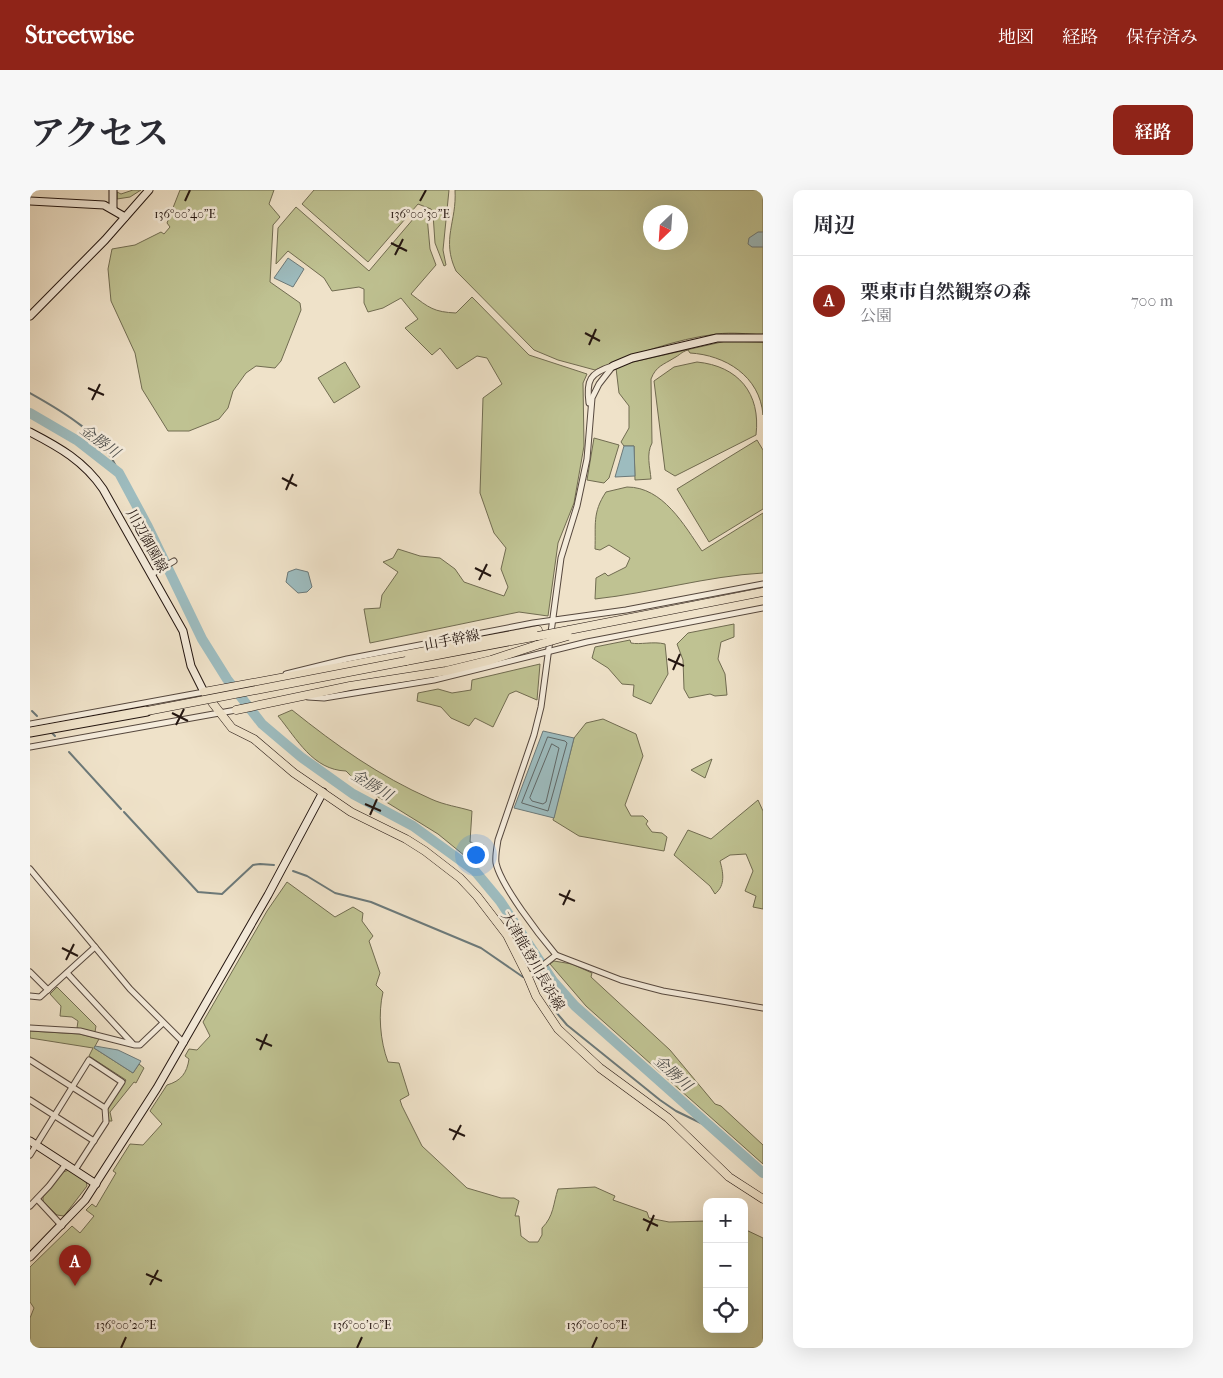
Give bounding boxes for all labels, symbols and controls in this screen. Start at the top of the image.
text: Streetwise [25,21,134,49]
text: 地図 [998,27,1034,48]
text: 経路 [1062,27,1098,48]
text: 保存済み [1126,27,1198,48]
button: 経路 [1113,105,1193,155]
text: アクセス [30,113,169,154]
north arrow [643,205,688,250]
text: 136°00'40"E [154,207,216,221]
text: 136°00'30"E [390,207,450,221]
text: 周辺 [813,213,855,237]
text: 栗東市自然観察の森 [860,281,1031,303]
text: A [824,291,834,310]
text: 700 m [1131,291,1173,310]
text: 公園 [860,306,892,325]
water label: 金勝川 [77,420,125,463]
street label: 川辺御園線 [123,506,171,576]
street label: 山手幹線 [423,626,481,654]
water label: 金勝川 [348,766,398,805]
your location [463,842,489,868]
street label: 大津能登川長浜線 [498,908,568,1014]
water label: 金勝川 [650,1051,697,1096]
map controls [703,1198,748,1333]
button: + [703,1198,748,1243]
button: − [703,1243,748,1288]
pin: A [59,1245,91,1286]
button: locate [703,1288,748,1333]
text: 136°00'20"E [96,1318,156,1332]
text: 136°00'10"E [333,1318,391,1332]
text: 136°00'00"E [566,1318,628,1332]

